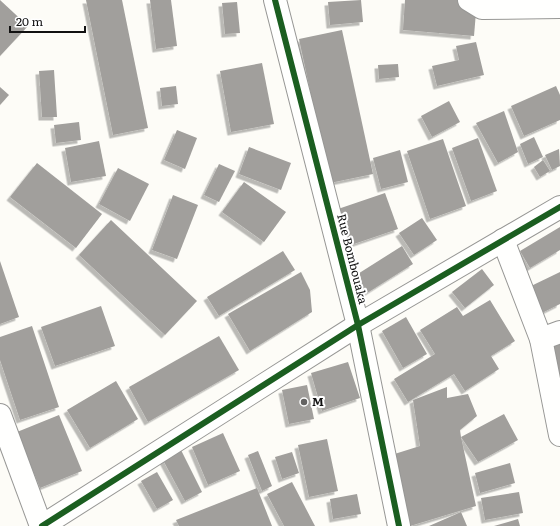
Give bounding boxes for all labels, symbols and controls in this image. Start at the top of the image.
scale bar [10,8,85,34]
text: 20 m [16,12,43,30]
street label: Rue Bombouaka [333,212,373,306]
place label: M [312,392,324,410]
marker: M [299,397,309,407]

